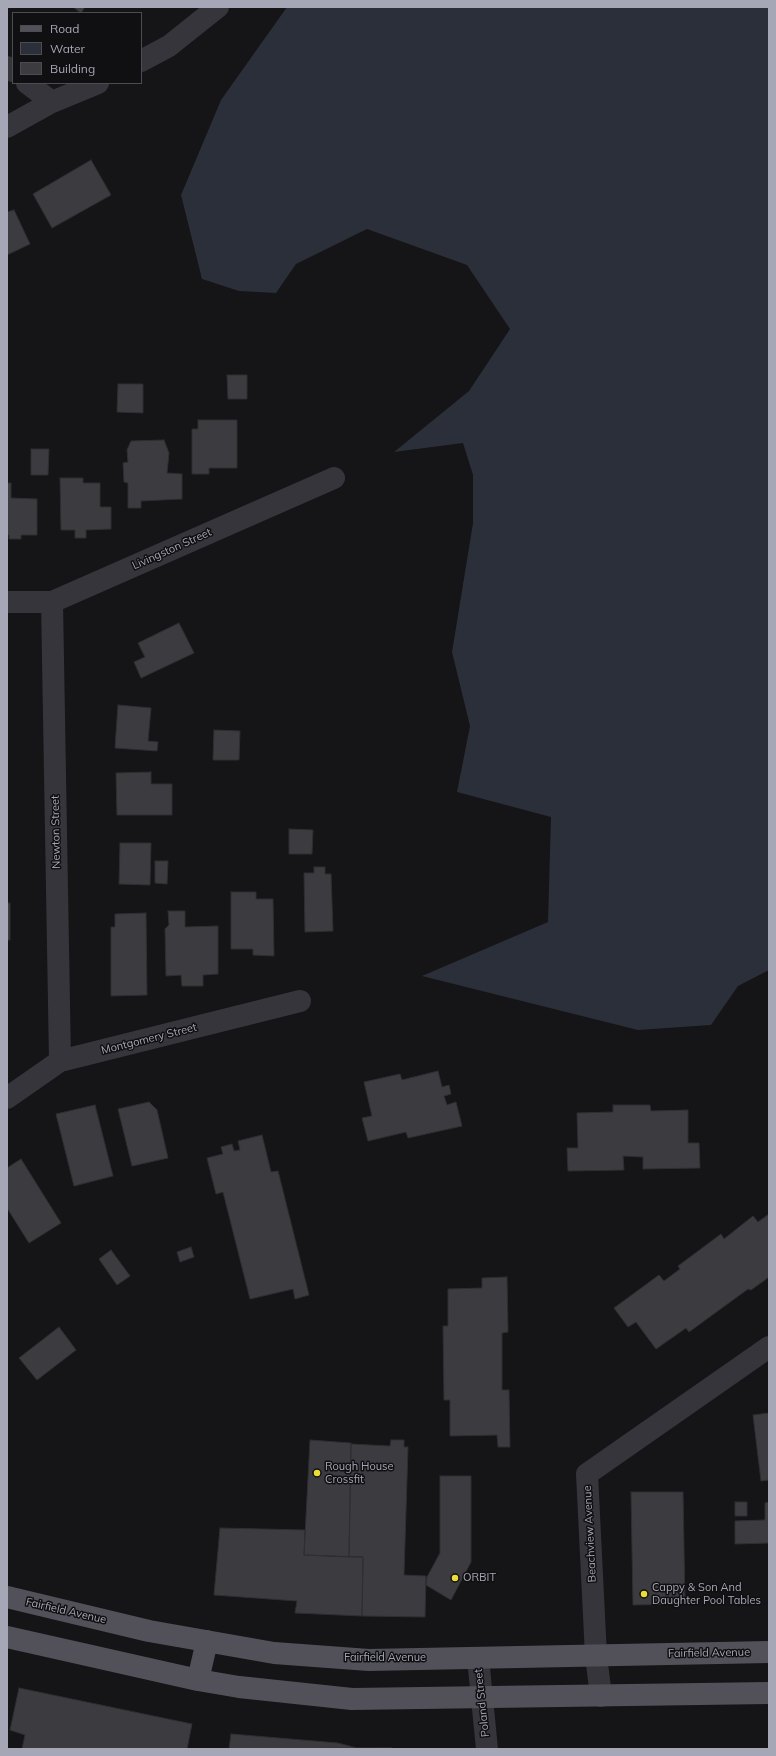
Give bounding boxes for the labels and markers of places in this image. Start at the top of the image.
place label: Rough House Crossfit [325,1460,394,1486]
marker: Rough House Crossfit [312,1468,322,1478]
place label: ORBIT [463,1571,496,1585]
marker: ORBIT [450,1573,460,1583]
place label: Cappy & Son And Daughter Pool Tables [652,1581,761,1607]
marker: Cappy & Son And Daughter Pool Tables [639,1589,649,1599]

